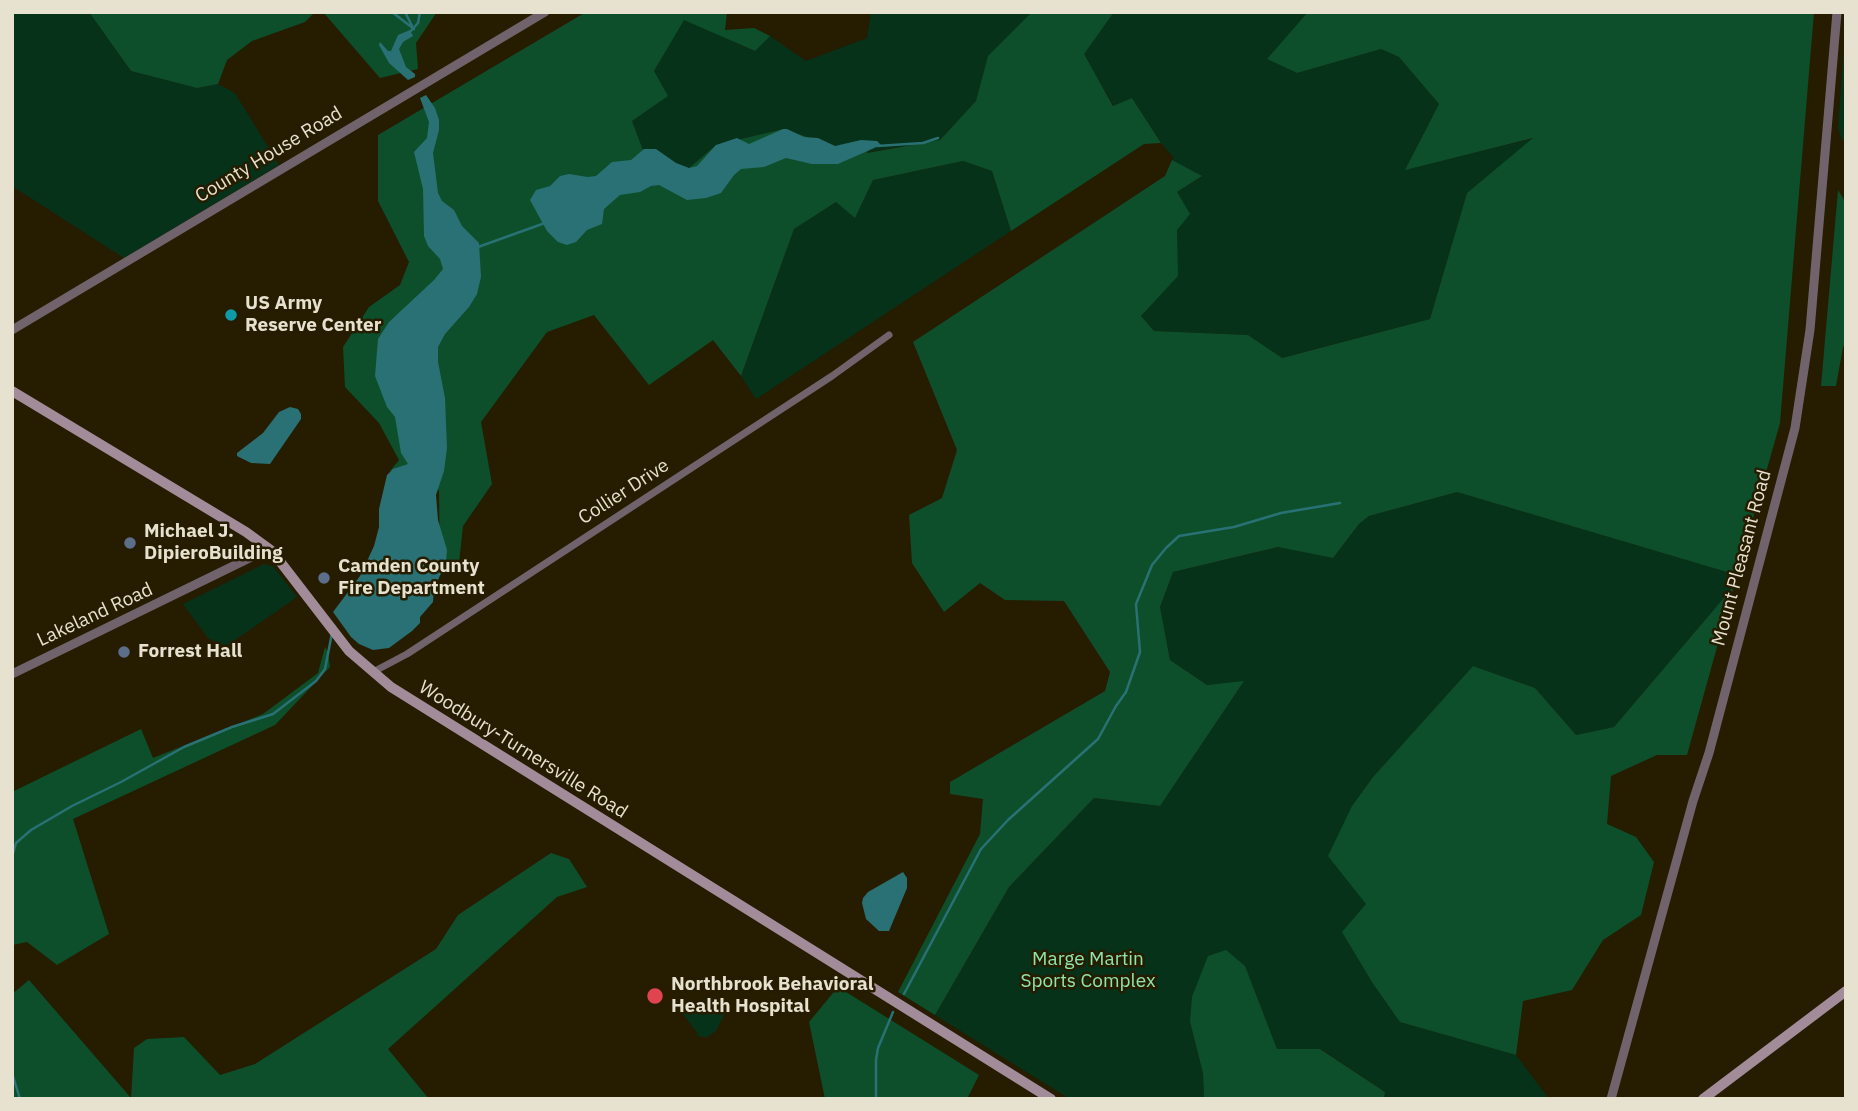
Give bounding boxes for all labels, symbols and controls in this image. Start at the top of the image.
street label: County House Road [191,102,347,208]
place label: US Army Reserve Center [245,293,381,337]
marker: US Army Reserve Center [223,307,239,323]
street label: Collier Drive [574,454,674,530]
street label: Mount Pleasant Road [1708,468,1776,648]
place label: Michael J. DipieroBuilding [144,521,283,565]
marker: Michael J. DipieroBuilding [122,535,138,551]
place label: Camden County Fire Department [338,556,485,600]
marker: Camden County Fire Department [316,570,332,586]
street label: Lakeland Road [34,578,156,652]
place label: Forrest Hall [138,641,242,663]
marker: Forrest Hall [116,644,132,660]
street label: Woodbury-Turnersville Road [414,676,632,824]
park label: Marge Martin Sports Complex [1020,949,1156,993]
place label: Northbrook Behavioral Health Hospital [671,974,873,1018]
marker: Northbrook Behavioral Health Hospital [645,986,665,1006]

